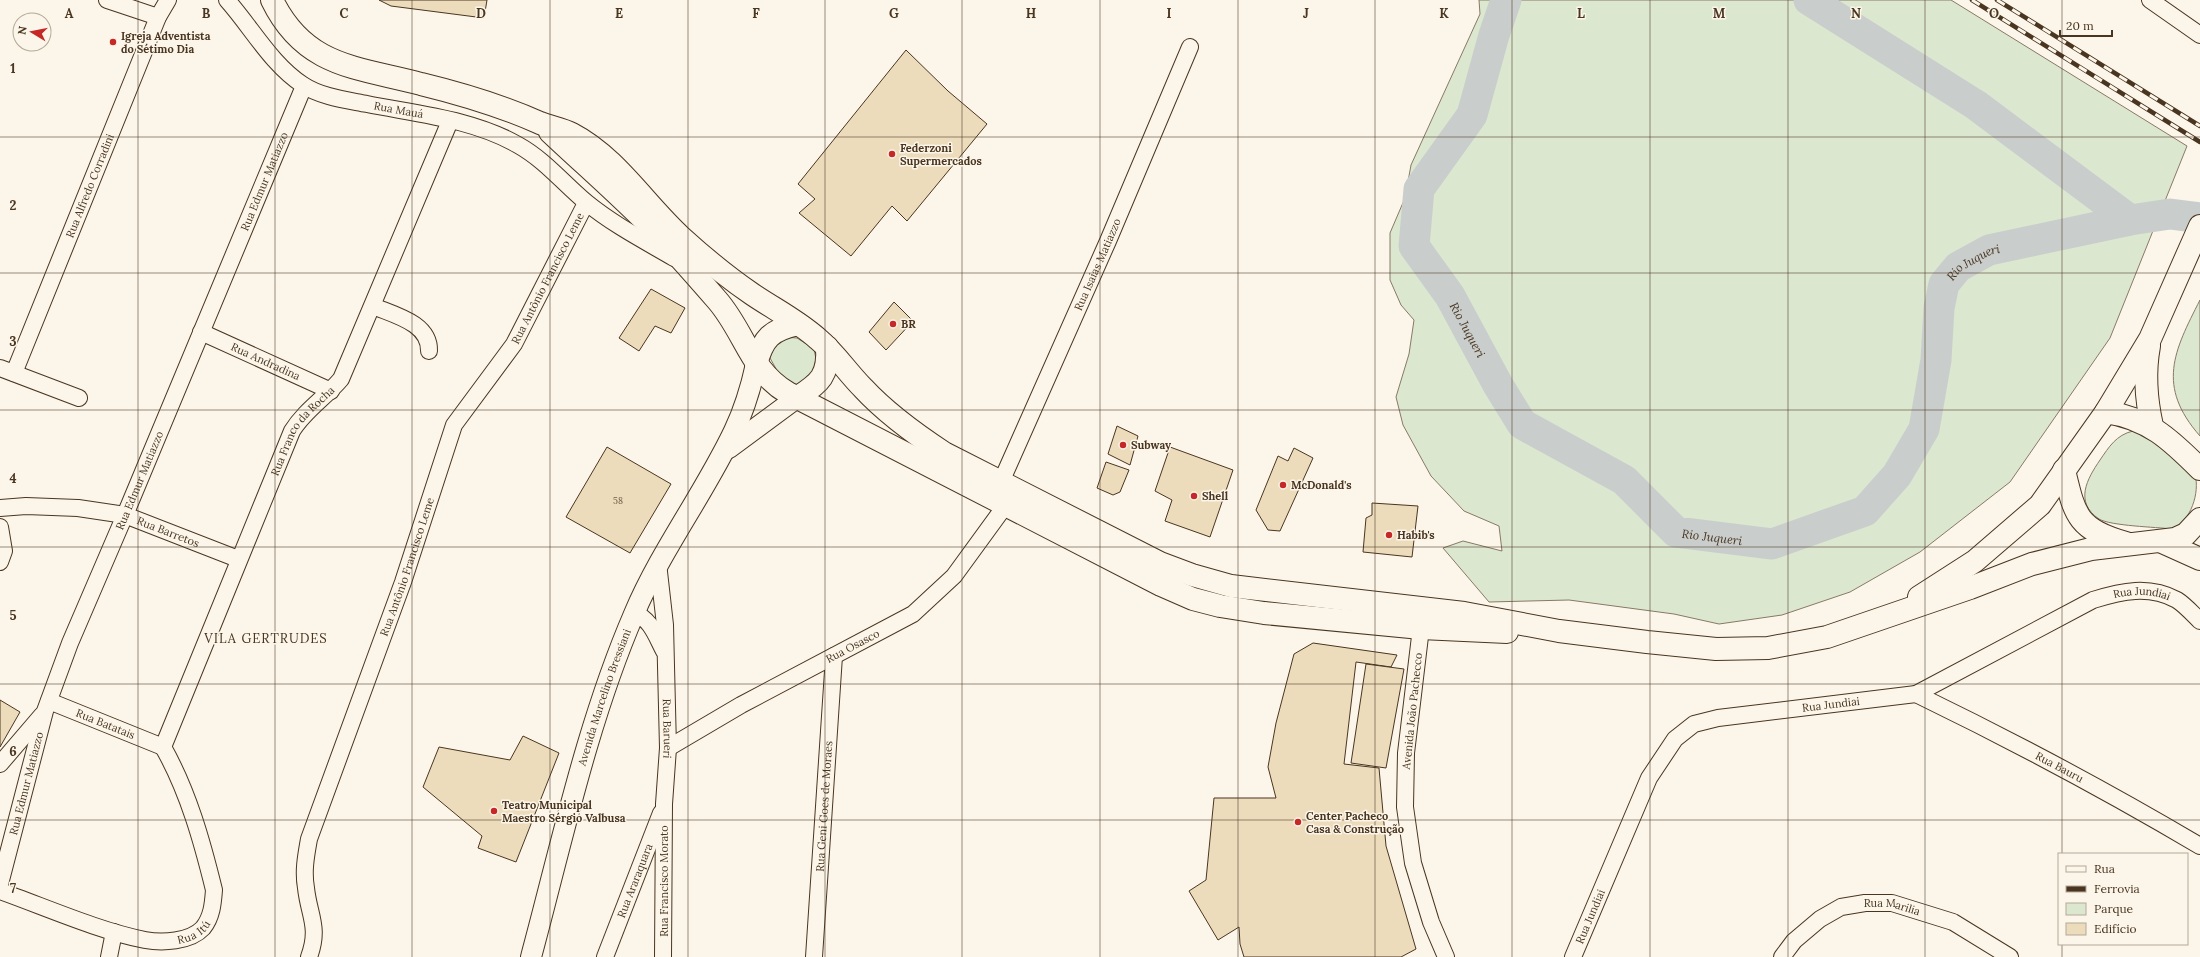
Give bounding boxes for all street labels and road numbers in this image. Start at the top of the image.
street label: Rua Mauá [373,98,425,121]
street label: Rua Edmur Matiazzo [237,130,291,233]
street label: Rua Alfredo Corradini [62,132,117,240]
street label: Rua Antônio Francisco Leme [508,210,587,346]
street label: Rua Isaias Matiazzo [1071,216,1124,313]
street label: Rua Andradina [229,340,303,383]
street label: Rua Franco da Rocha [267,383,338,478]
street label: Rua Edmur Matiazzo [112,429,166,532]
street label: Rua Antônio Francisco Leme [377,496,437,638]
street label: Rua Barretos [135,513,201,550]
street label: Rua Jundiai [2112,584,2173,603]
street label: Rua Osasco [823,626,882,666]
street label: Avenida Marcelino Bressiani [575,627,634,768]
street label: Avenida João Pachecco [1399,652,1425,771]
street label: Rua Jundiai [1801,694,1860,715]
street label: Rua Barueri [660,699,675,759]
street label: Rua Batatais [74,706,137,742]
street label: Rua Edmur Matiazzo [6,730,46,836]
street label: Rua Geni Goes de Moraes [813,740,835,872]
street label: Rua Bauru [2033,749,2086,786]
street label: Rua Francisco Morato [657,825,671,937]
street label: Rua Araraquara [614,841,656,920]
street label: Rua Jundiai [1572,887,1608,946]
street label: Rua Marilia [1864,896,1922,918]
street label: Rua Itú [176,917,214,947]

